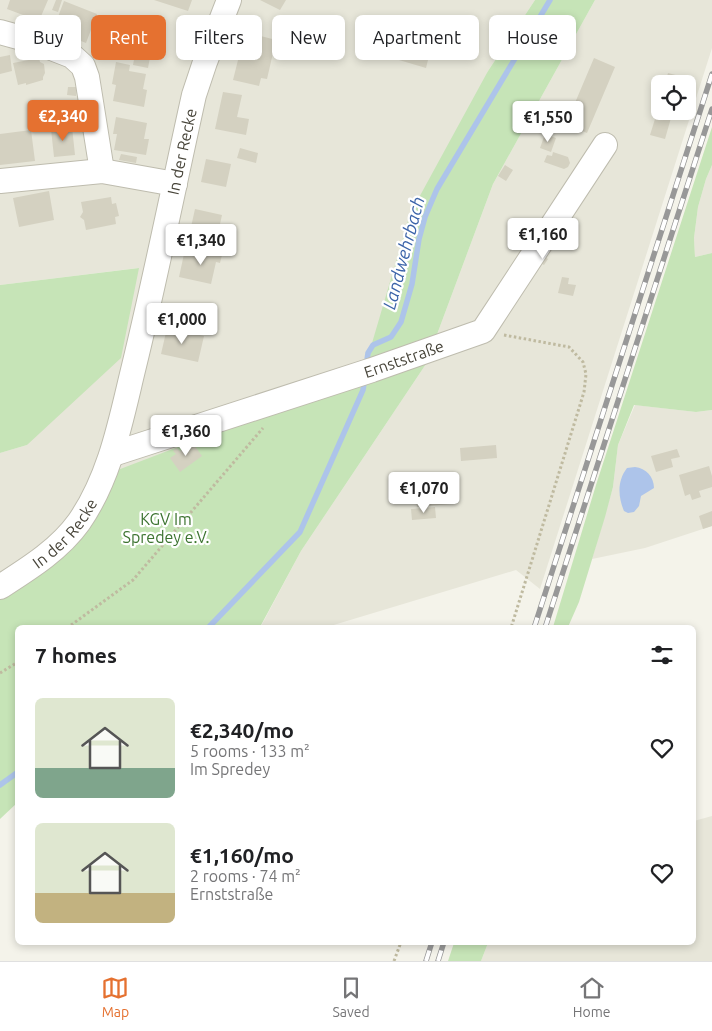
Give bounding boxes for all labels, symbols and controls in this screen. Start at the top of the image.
chip: Buy [15,15,81,60]
chip: Rent [91,15,166,60]
chip: Filters [176,15,262,60]
chip: New [272,15,345,60]
chip: Apartment [355,15,479,60]
chip: House [489,15,576,60]
map controls [651,75,696,120]
button: locate [651,75,696,120]
pin: €2,340 [22,100,104,142]
pin: €1,550 [507,100,589,143]
text: €2,340 [38,107,88,125]
street label: In der Recke [164,107,200,196]
text: €1,550 [523,108,573,126]
water label: Landwehrbach [378,194,428,311]
pin: €1,160 [502,218,584,260]
pin: €1,340 [160,224,242,266]
text: €1,160 [518,225,568,243]
text: €1,340 [176,231,226,249]
pin: €1,000 [141,302,223,345]
text: €1,000 [157,310,207,328]
street label: Ernststraße [362,336,446,381]
pin: €1,360 [145,414,227,457]
text: €1,360 [161,422,211,440]
pin: €1,070 [383,472,465,514]
text: €1,070 [399,479,449,497]
street label: In der Recke [29,495,100,572]
park label: KGV Im Spredey e.V. [123,510,209,546]
icon: filters [648,641,676,669]
text: 7 homes [35,643,117,667]
icon: home [75,718,135,778]
text: €2,340/mo [190,718,294,742]
icon: heart [648,734,676,762]
text: 5 rooms · 133 m² [190,742,310,760]
text: Im Spredey [190,760,270,778]
icon: home [75,843,135,903]
text: €1,160/mo [190,843,294,867]
icon: heart [648,859,676,887]
text: 2 rooms · 74 m² [190,867,301,885]
text: Ernststraße [190,885,273,903]
tab: Map [101,974,129,1020]
tab: Saved [332,974,370,1020]
tab: Home [573,974,610,1020]

